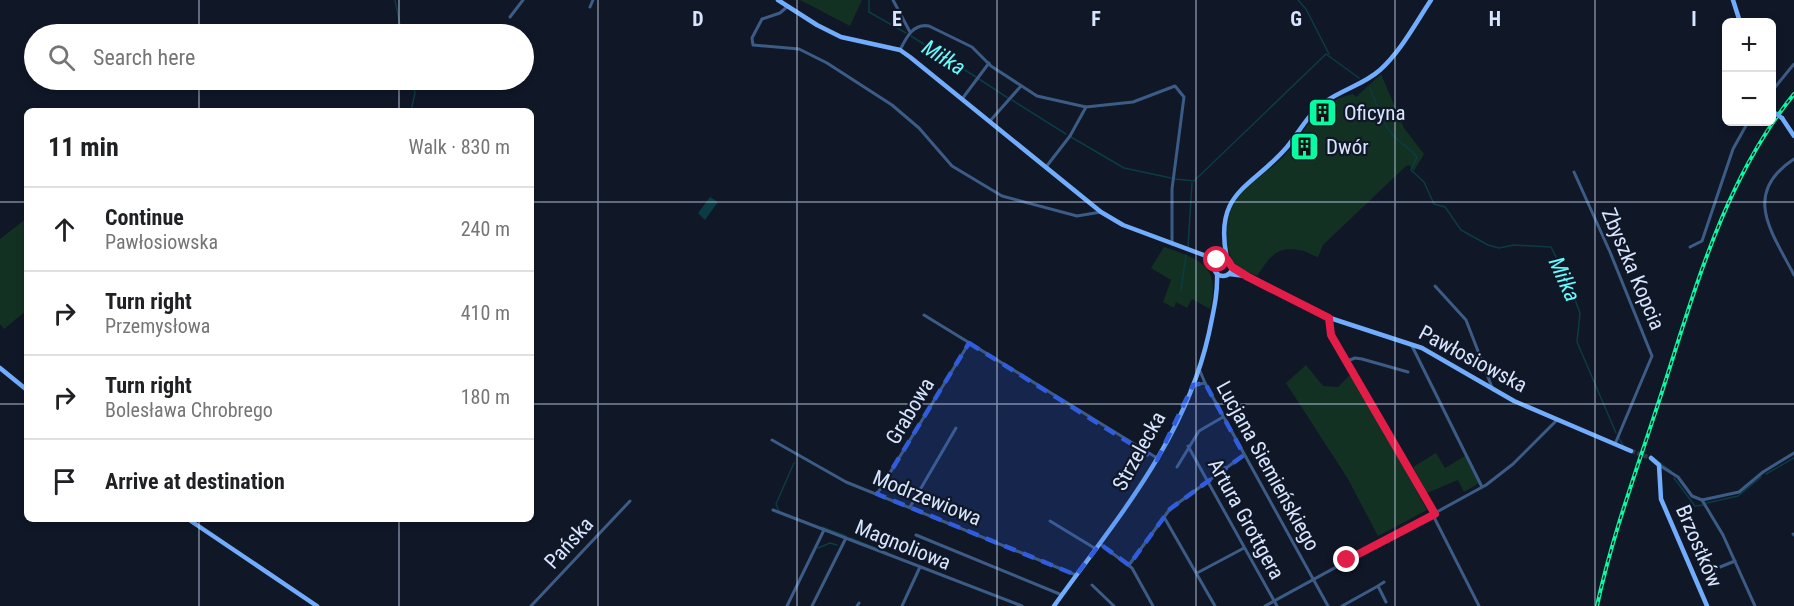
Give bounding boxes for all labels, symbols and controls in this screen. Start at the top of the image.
text: D [692,7,704,31]
text: E [892,7,902,31]
text: F [1091,7,1101,31]
text: G [1290,7,1302,31]
text: H [1489,7,1501,31]
text: I [1691,7,1697,31]
map controls [1722,18,1776,126]
button: + [1722,18,1776,72]
search box [24,24,534,90]
water label: Miłka [918,35,970,80]
icon: search [45,41,78,74]
text: Search here [93,45,195,70]
button: − [1722,72,1776,126]
building icon: Oficyna [1307,97,1339,129]
place label: Oficyna [1344,101,1406,125]
building icon: Dwór [1289,131,1321,163]
text: 11 min [48,132,119,162]
text: Walk · 830 m [409,135,510,159]
place label: Dwór [1326,135,1369,159]
text: Continue [105,205,184,230]
street label: Zbyszka Kopcia [1597,205,1669,333]
icon: ahead [48,213,81,246]
text: 240 m [461,217,510,241]
text: Pawłosiowska [105,230,218,254]
route start [1203,246,1229,272]
water label: Miłka [1544,253,1585,305]
text: Turn right [105,289,192,314]
icon: right [48,297,81,330]
text: 410 m [461,301,510,325]
text: Przemysłowa [105,314,210,338]
street label: Pawłosiowska [1415,321,1531,397]
text: Turn right [105,373,192,398]
street label: Grabowa [881,374,939,448]
street label: Lucjana Siemieńskiego [1211,377,1325,555]
icon: right [48,381,81,414]
text: 180 m [461,385,510,409]
text: Bolesława Chrobrego [105,398,273,422]
street label: Strzelecka [1108,407,1170,495]
street label: Artura Grottgera [1203,455,1289,583]
icon: arrive [48,465,81,498]
street label: Modrzewiowa [869,465,985,531]
text: Arrive at destination [105,469,285,494]
street label: Brzostków [1671,501,1727,591]
street label: Pańska [540,512,598,574]
street label: Magnoliowa [852,515,954,575]
route end [1333,546,1359,572]

